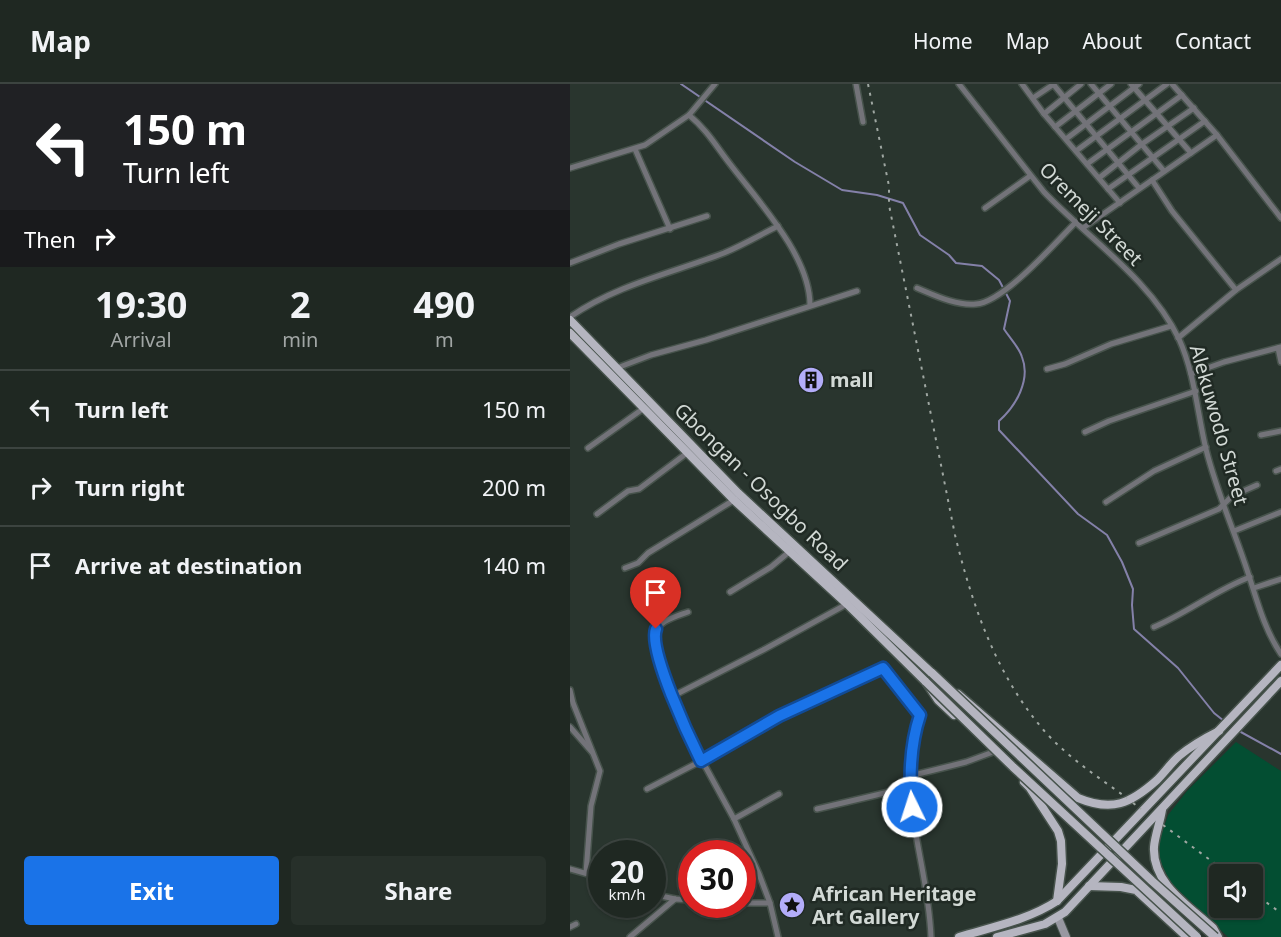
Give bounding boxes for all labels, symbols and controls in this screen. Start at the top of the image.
text: Map [30,22,91,60]
text: Home [913,27,973,55]
text: Map [1006,27,1049,55]
text: About [1082,27,1142,55]
text: Contact [1175,27,1251,55]
text: 150 m [123,100,247,157]
icon: left [24,108,102,186]
text: Turn left [123,154,229,191]
street label: Oremeji Street [1034,156,1149,271]
icon: right [88,222,121,255]
text: Then [24,224,76,254]
text: 19:30 [95,280,187,329]
text: 2 [290,280,311,329]
text: 490 [413,280,475,329]
text: Arrival [111,326,172,353]
text: min [282,326,318,353]
text: m [435,326,454,353]
street label: Alekuwodo Street [1184,342,1255,508]
building icon: mall [796,365,826,395]
place label: mall [830,366,873,393]
icon: left [24,393,57,426]
text: Turn left [75,394,169,424]
text: 150 m [482,394,546,424]
street label: Gbongan - Osogbo Road [669,397,854,577]
icon: right [24,471,57,504]
text: Turn right [75,472,185,502]
text: 200 m [482,472,546,502]
icon: arrive [24,549,57,582]
text: Arrive at destination [75,550,302,580]
text: 140 m [482,550,546,580]
pin [630,567,681,629]
icon: arrive [639,576,672,609]
position arrow [880,775,944,839]
speed limit sign: 30 [678,840,756,918]
text: 20 [610,851,644,892]
button: Exit [24,856,279,925]
button: Share [291,856,546,925]
map controls [1209,864,1263,918]
button: sound [1209,864,1263,918]
place label: African Heritage Art Gallery [812,880,976,930]
text: km/h [609,884,645,904]
place icon: African Heritage Art Gallery [777,890,807,920]

